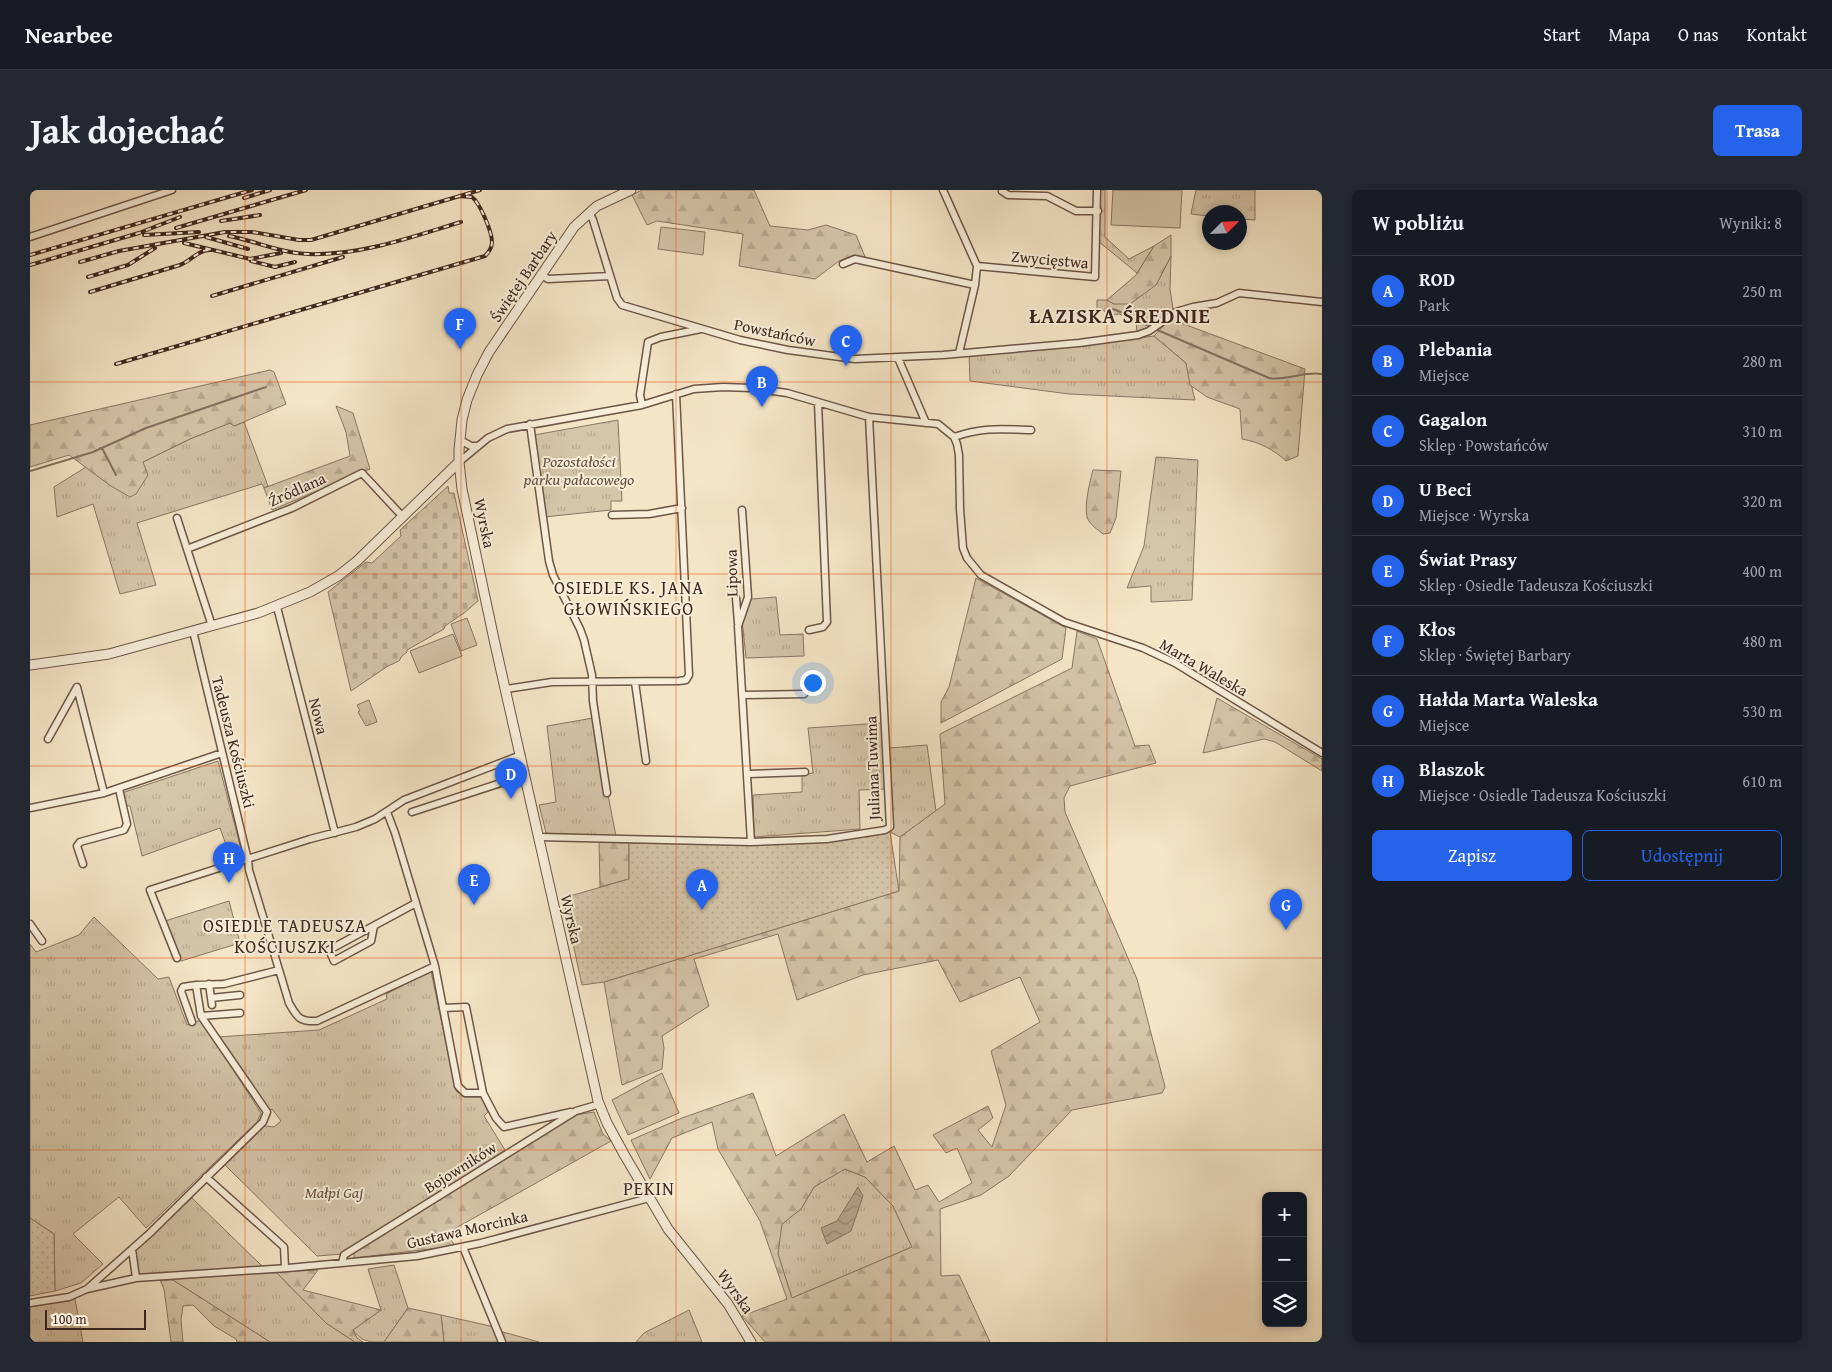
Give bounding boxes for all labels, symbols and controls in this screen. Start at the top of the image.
text: Nearbee [25,17,113,52]
text: Start [1543,21,1581,48]
text: Mapa [1609,21,1650,48]
text: O nas [1678,21,1719,48]
text: Kontakt [1747,21,1807,48]
text: Jak dojechać [30,105,224,156]
button: Trasa [1713,105,1802,156]
north arrow [1202,205,1247,250]
text: W pobliżu [1372,207,1464,238]
text: Wyniki: 8 [1719,211,1782,235]
street label: Świętej Barbary [483,225,563,327]
street label: Zwycięstwa [1010,244,1090,274]
text: ROD [1419,265,1455,293]
text: A [1383,279,1393,303]
text: 250 m [1742,279,1782,303]
text: Park [1419,293,1450,317]
district label: ŁAZISKA ŚREDNIE [1029,300,1211,331]
pin: F [444,308,476,349]
street label: Powstańców [732,312,819,353]
pin: C [830,325,862,366]
text: Plebania [1419,335,1492,363]
text: B [1383,349,1393,373]
text: 280 m [1742,349,1782,373]
text: Miejsce [1419,363,1469,387]
pin: B [746,366,778,407]
text: Gagalon [1419,405,1487,433]
text: C [1383,419,1393,443]
text: 310 m [1742,419,1782,443]
text: Sklep · Powstańców [1419,433,1548,457]
park label: Pozostałości parku pałacowego [523,449,634,491]
street label: Źródlana [265,466,330,512]
text: U Beci [1419,475,1472,503]
text: D [1383,489,1393,513]
text: 320 m [1742,489,1782,513]
street label: Wyrska [468,496,502,550]
text: Miejsce · Wyrska [1419,503,1529,527]
text: Świat Prasy [1419,545,1517,573]
street label: Lipowa [719,549,743,597]
text: E [1384,559,1392,583]
text: 400 m [1742,559,1782,583]
text: Sklep · Osiedle Tadeusza Kościuszki [1419,573,1653,597]
district label: OSIEDLE KS. JANA GŁOWIŃSKIEGO [554,574,704,622]
text: Kłos [1419,615,1456,643]
text: F [1384,629,1392,653]
text: 480 m [1742,629,1782,653]
street label: Marta Waleska [1155,632,1253,702]
text: Sklep · Świętej Barbary [1419,643,1571,667]
your location [800,670,826,696]
street label: Tadeusza Kościuszki [206,673,262,811]
text: Hałda Marta Waleska [1419,685,1598,713]
street label: Nowa [303,695,335,737]
text: G [1383,699,1393,723]
text: 530 m [1742,699,1782,723]
text: Miejsce [1419,713,1469,737]
street label: Juliana Tuwima [858,715,886,823]
text: Blaszok [1419,755,1485,783]
pin: D [495,758,527,799]
text: H [1382,769,1394,793]
text: 610 m [1742,769,1782,793]
text: Miejsce · Osiedle Tadeusza Kościuszki [1419,783,1666,807]
button: Zapisz [1372,830,1572,881]
button: Udostępnij [1582,830,1782,881]
pin: H [213,842,245,883]
pin: E [458,864,490,905]
pin: A [686,869,718,910]
pin: G [1270,889,1302,930]
street label: Wyrska [555,892,589,947]
district label: OSIEDLE TADEUSZA KOŚCIUSZKI [203,912,367,960]
street label: Bojowników [419,1135,502,1199]
district label: PEKIN [623,1175,675,1202]
park label: Małpi Gaj [305,1180,363,1204]
map controls [1262,1192,1307,1327]
button: + [1262,1192,1307,1237]
street label: Gustawa Morcinka [404,1203,530,1255]
button: − [1262,1237,1307,1282]
street label: Wyrska [712,1264,760,1319]
button: layers [1262,1282,1307,1327]
scale bar [45,1307,146,1330]
text: 100 m [52,1309,87,1329]

